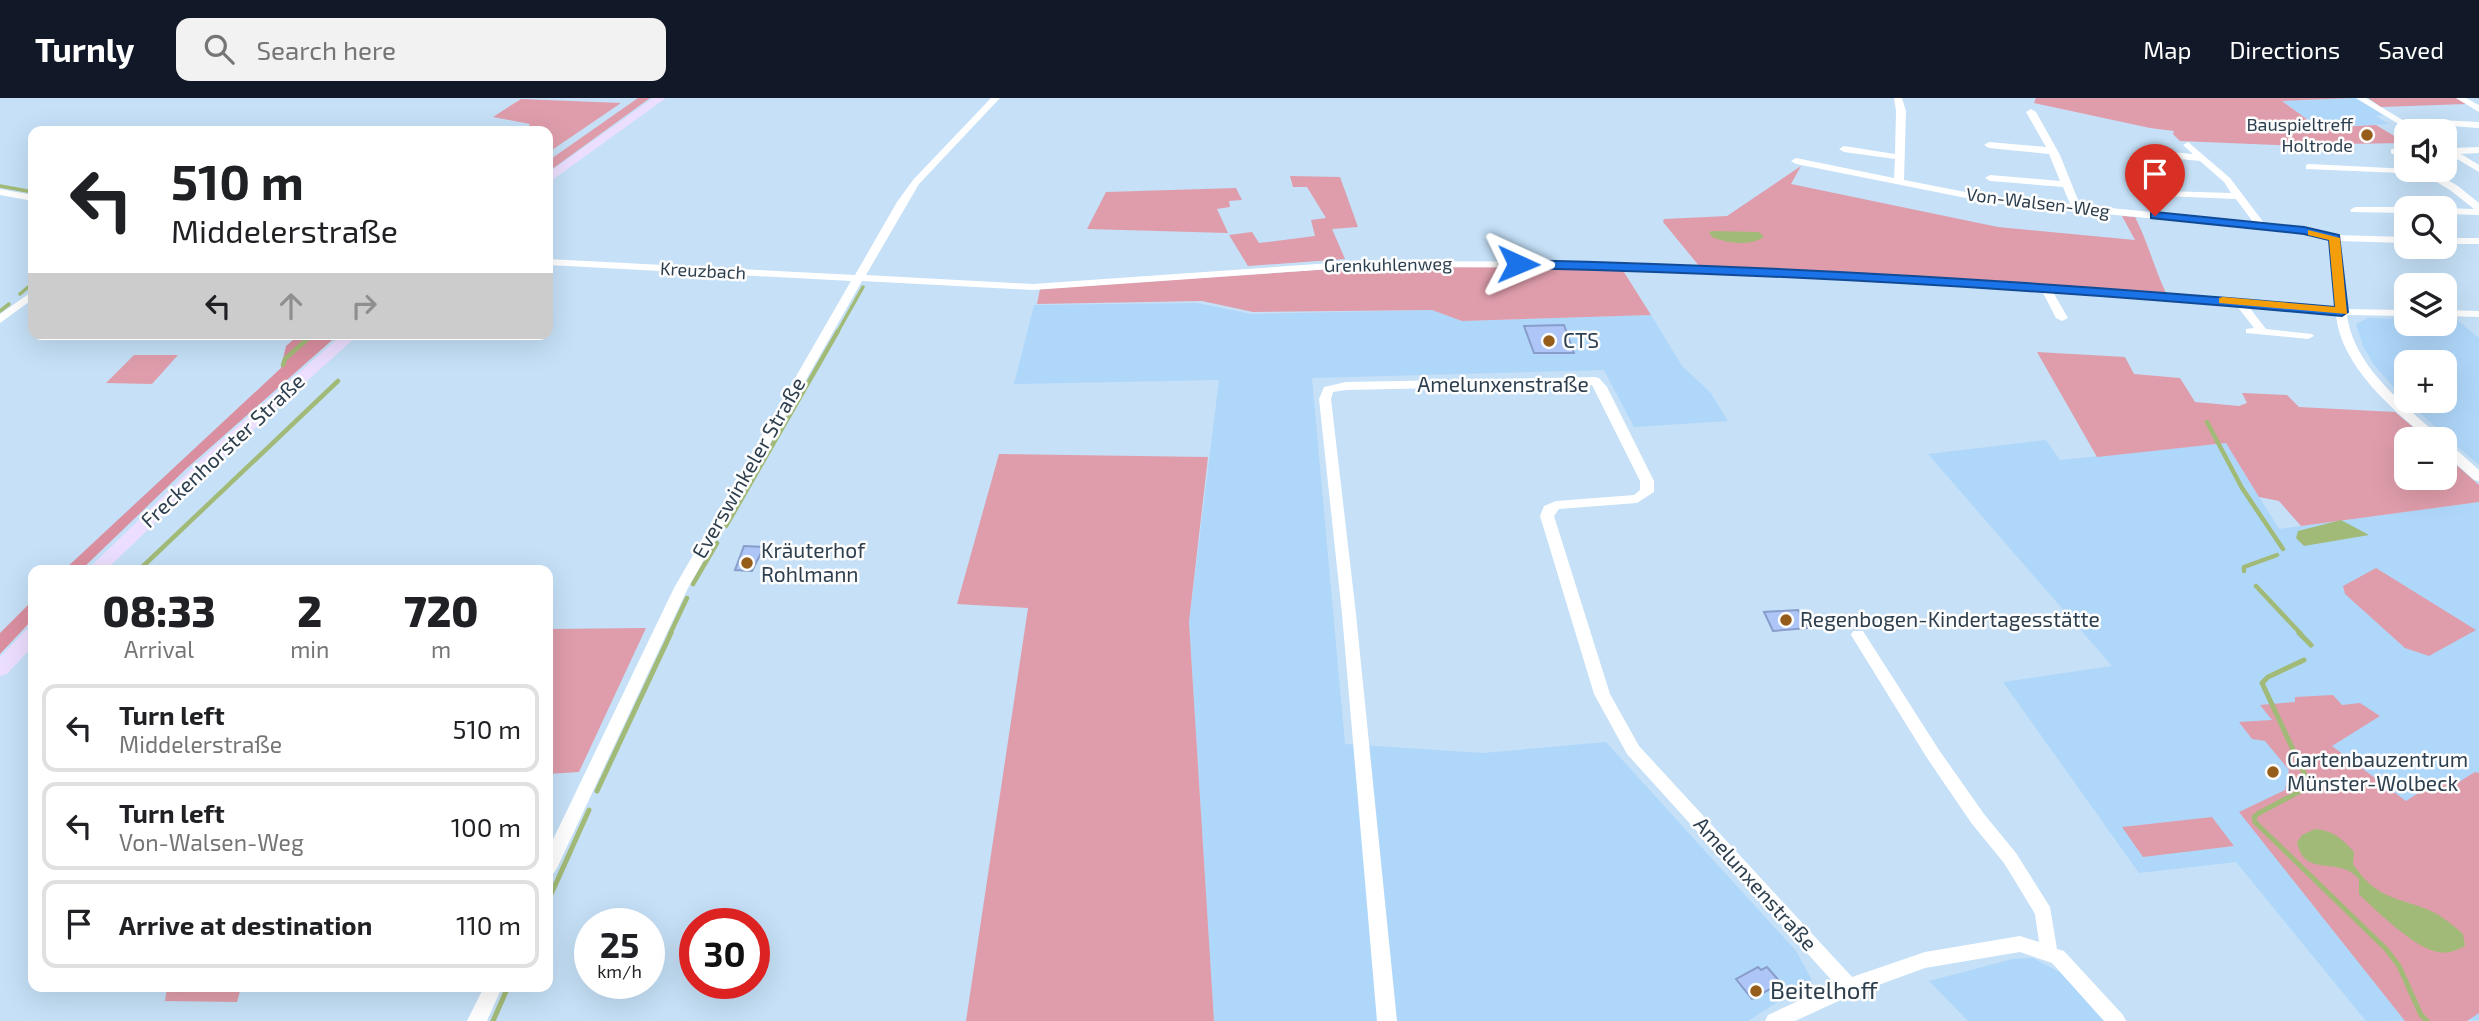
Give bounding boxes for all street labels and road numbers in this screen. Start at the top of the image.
street label: Von-Walsen-Weg [1965,182,2111,222]
street label: Grenkuhlenweg [1324,252,1452,276]
street label: Kreuzbach [659,257,747,283]
street label: Freckenhorster Straße [135,368,309,532]
street label: Amelunxenstraße [1417,371,1589,396]
street label: Everswinkeler Straße [686,372,810,562]
street label: Amelunxenstraße [1689,811,1823,955]

